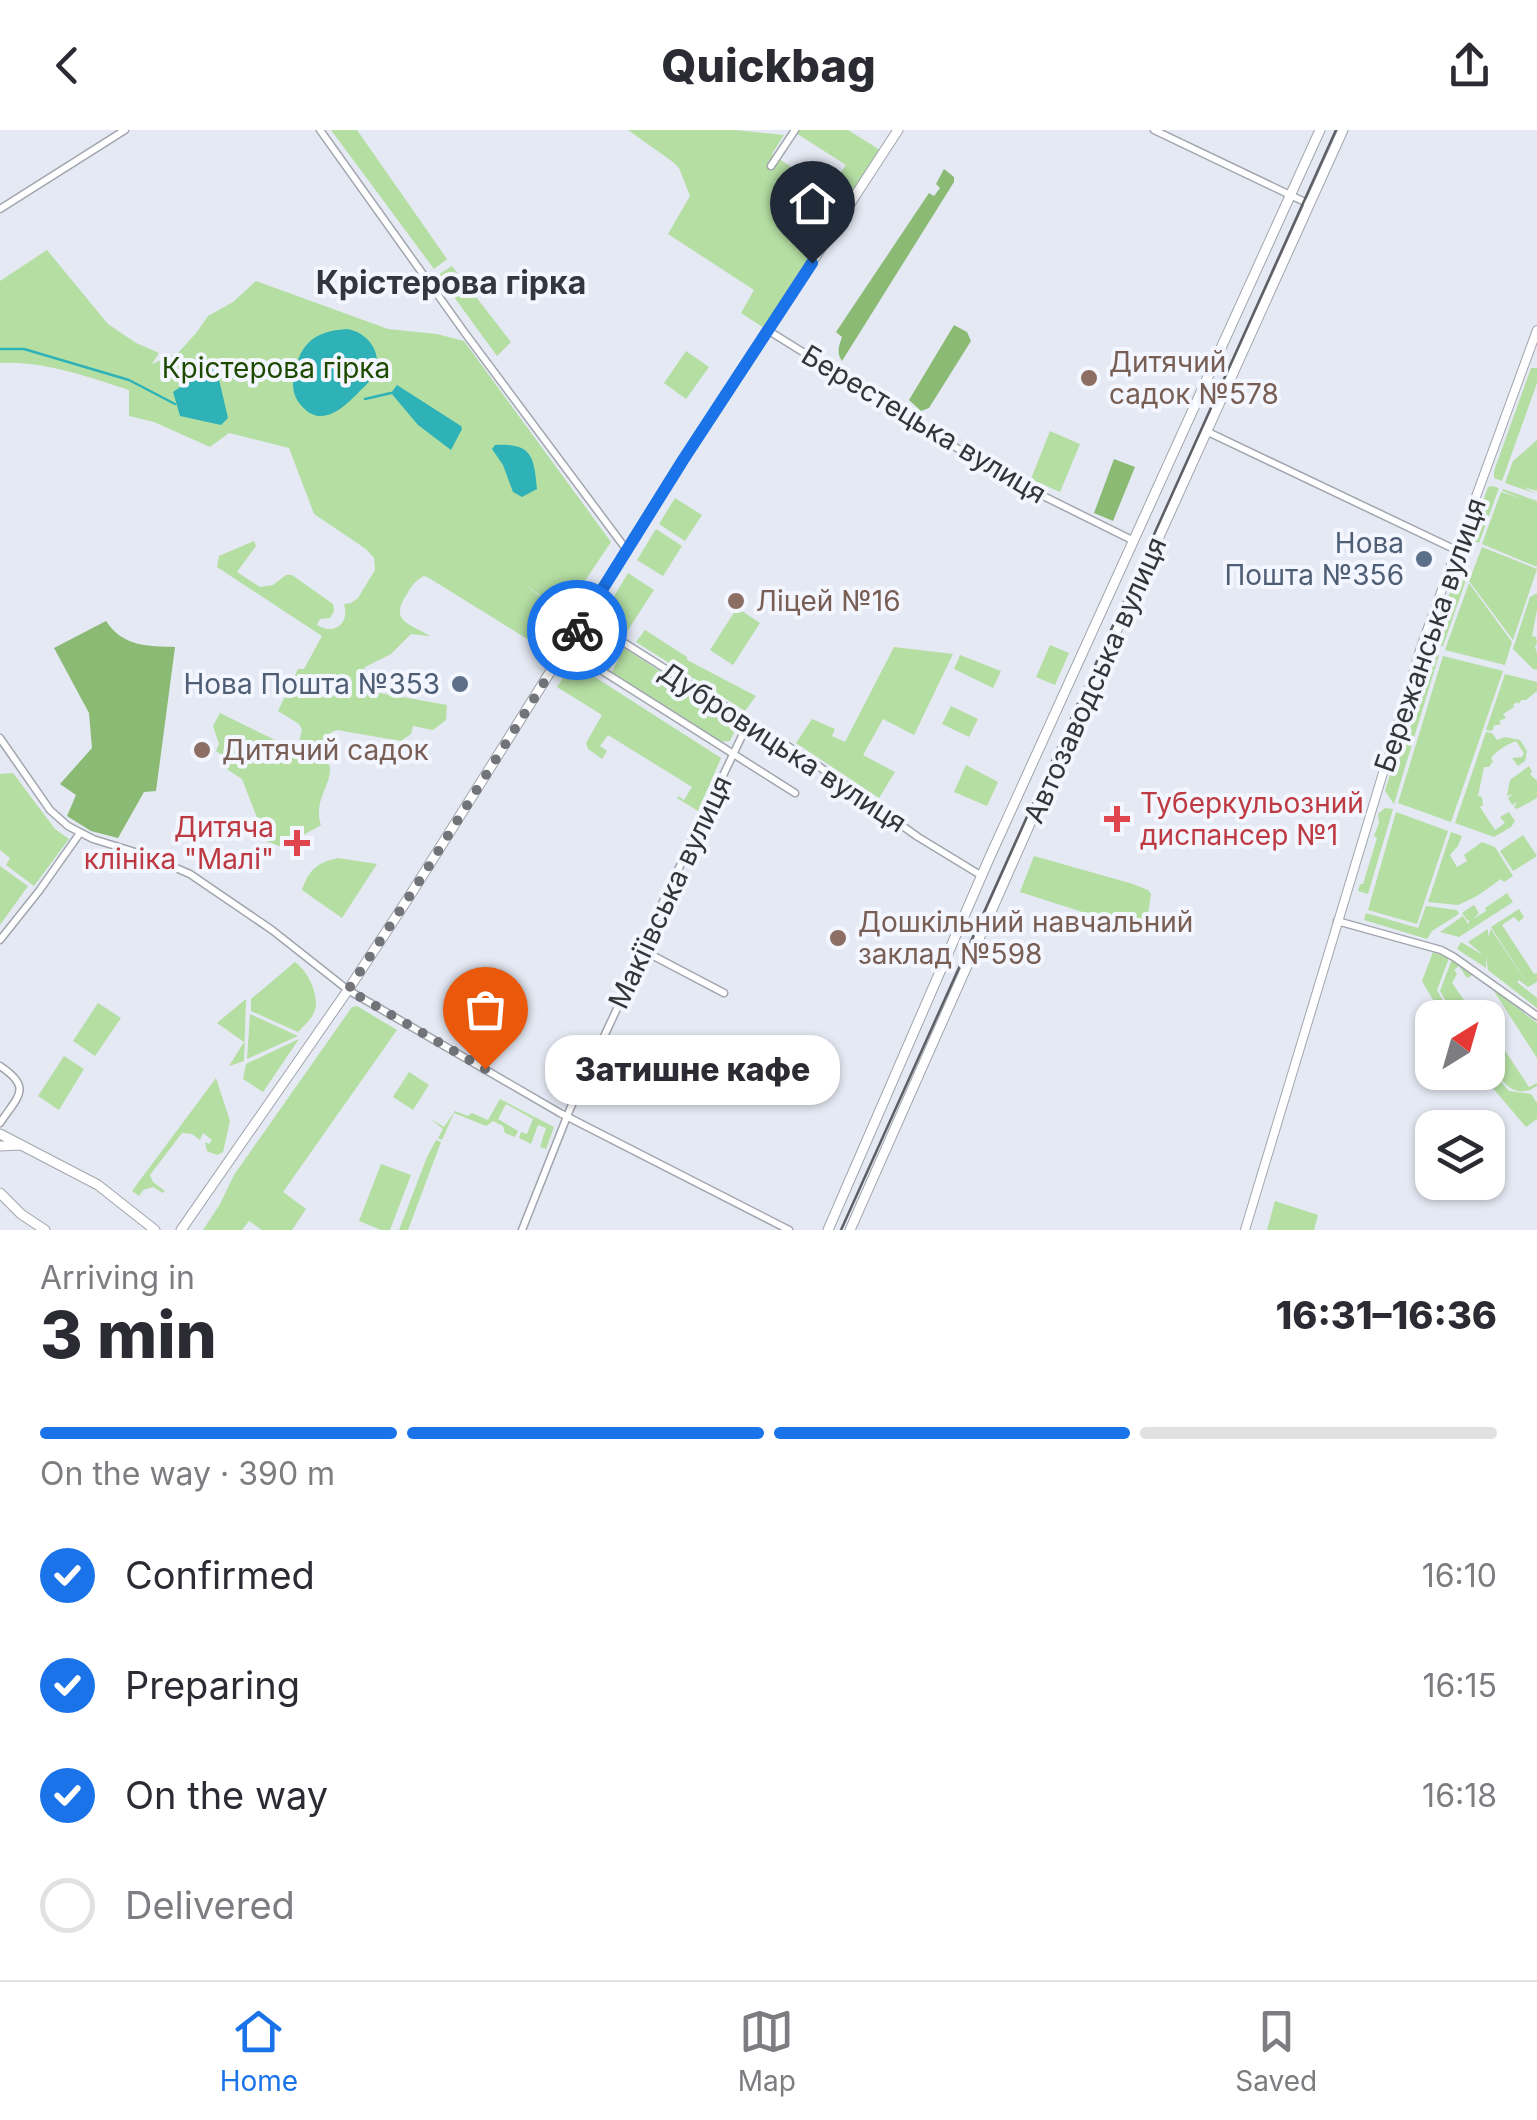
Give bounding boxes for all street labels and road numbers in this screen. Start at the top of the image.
street label: Берестецька вулиця [796,338,1052,510]
street label: Бережанська вулиця [1367,493,1493,777]
street label: Автозаводська вулиця [1016,532,1174,828]
street label: Дубровицька вулиця [653,654,913,840]
street label: Макіївська вулиця [601,770,739,1014]

